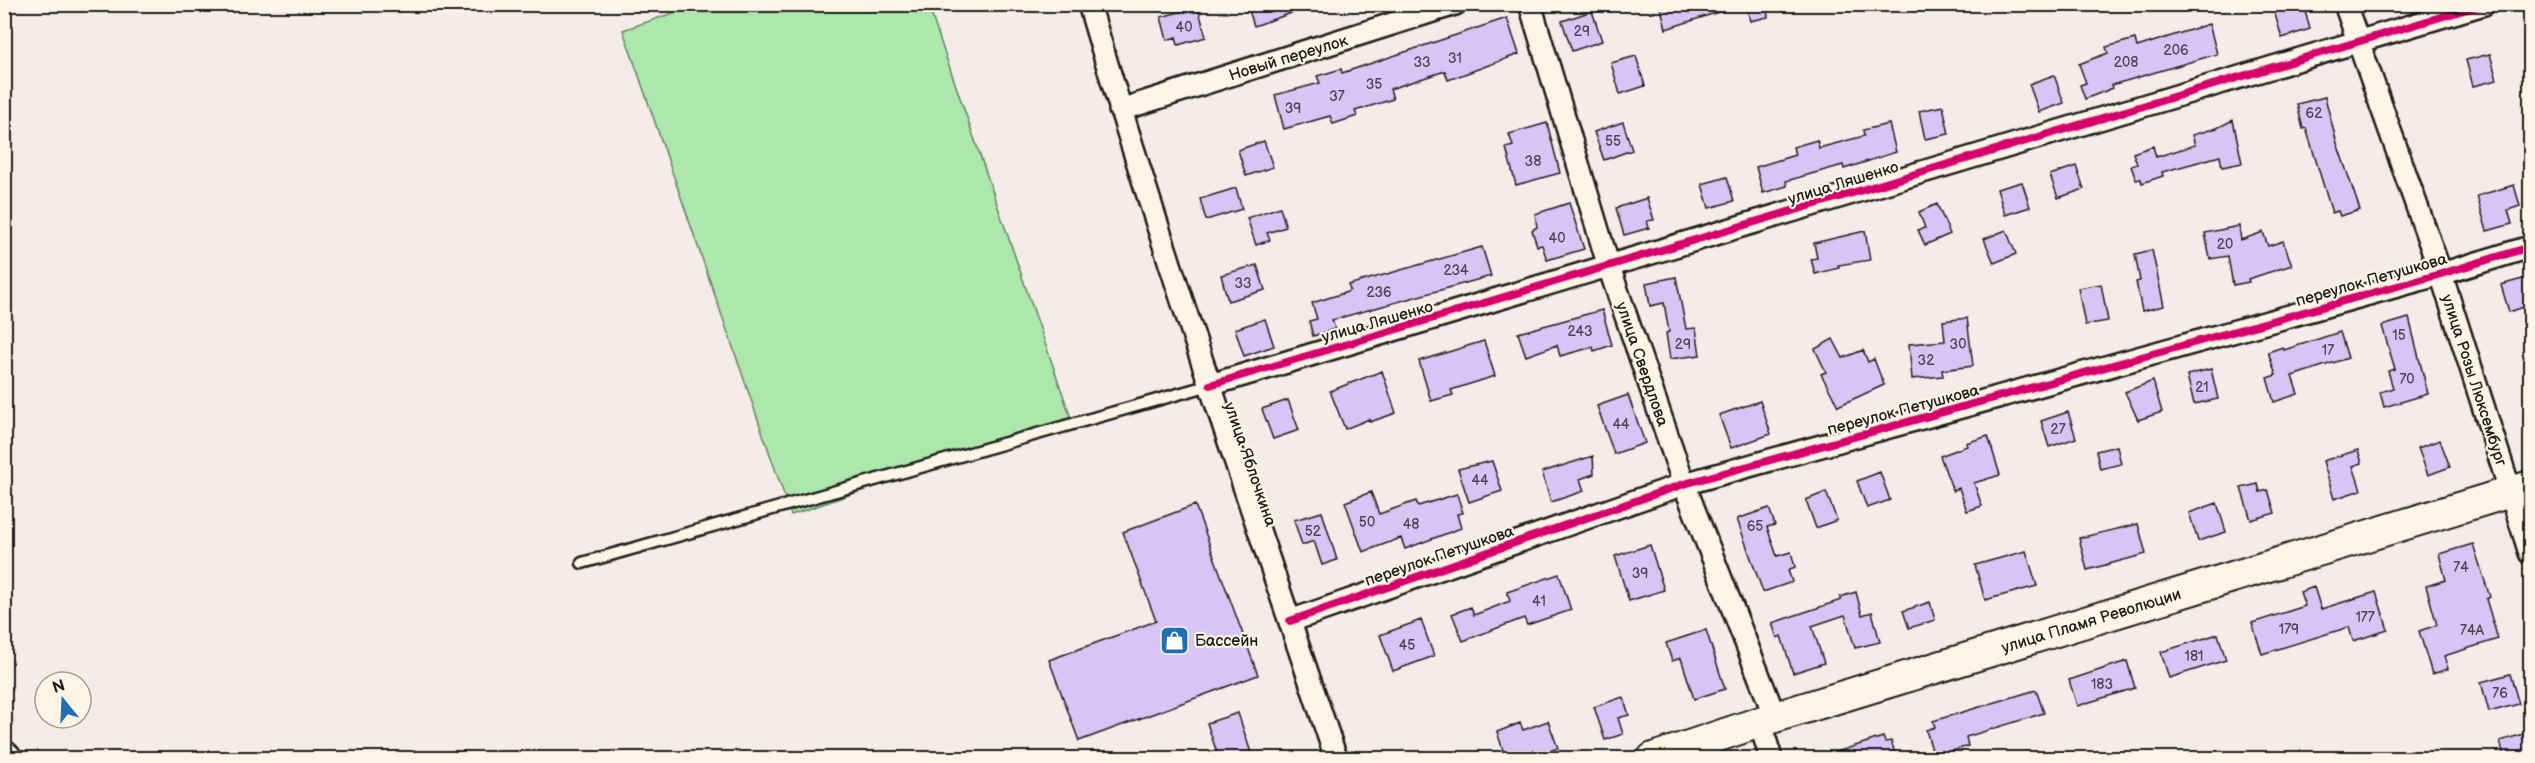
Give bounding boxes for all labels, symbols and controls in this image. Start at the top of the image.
house number: 40 [1176,19,1192,36]
house number: 29 [1574,23,1590,40]
street label: Новый переулок [1227,31,1350,86]
house number: 206 [2163,42,2189,59]
house number: 31 [1448,50,1462,67]
house number: 33 [1413,54,1431,71]
house number: 208 [2114,54,2138,71]
house number: 35 [1366,76,1382,93]
house number: 37 [1329,88,1345,105]
house number: 39 [1285,100,1301,117]
house number: 62 [2306,105,2323,122]
house number: 55 [1605,133,1621,150]
house number: 38 [1525,153,1541,170]
street label: улица Ляшенко [1786,158,1901,209]
house number: 40 [1549,230,1565,247]
house number: 20 [2217,236,2233,253]
street label: переулок Петушкова [2294,250,2450,311]
house number: 234 [1443,262,1469,279]
house number: 33 [1234,275,1252,292]
house number: 236 [1366,284,1392,301]
street label: улица Розы Люксембург [2437,292,2510,469]
street label: улица Ляшенко [1320,298,1435,347]
street label: улица Свердлова [1611,300,1672,430]
house number: 243 [1567,323,1593,340]
house number: 15 [2392,327,2406,344]
house number: 29 [1675,336,1691,353]
house number: 30 [1950,336,1966,353]
house number: 17 [2322,342,2334,359]
house number: 32 [1918,352,1935,369]
house number: 70 [2399,371,2415,388]
house number: 21 [2195,379,2209,396]
street label: переулок Петушкова [1825,381,1982,440]
street label: улица Яблочкина [1219,400,1280,530]
house number: 44 [1612,416,1630,433]
house number: 27 [2050,421,2066,438]
house number: 44 [1471,472,1489,489]
house number: 50 [1359,514,1375,531]
house number: 48 [1403,516,1419,533]
house number: 65 [1747,518,1763,535]
street label: переулок Петушкова [1363,522,1517,591]
house number: 52 [1305,523,1322,540]
house number: 74 [2453,559,2469,576]
house number: 39 [1632,565,1648,582]
street label: улица Пламя Революции [1999,585,2184,658]
house number: 41 [1532,593,1546,610]
house number: 177 [2355,609,2375,626]
house number: 179 [2279,621,2299,638]
house number: 74А [2460,622,2484,639]
shop icon: Бассейн [1158,624,1190,656]
place label: Бассейн [1195,632,1258,651]
house number: 45 [1399,637,1415,654]
house number: 181 [2185,648,2204,665]
north arrow [33,670,93,730]
text: N [50,676,67,698]
house number: 183 [2091,676,2113,693]
house number: 76 [2492,685,2508,702]

